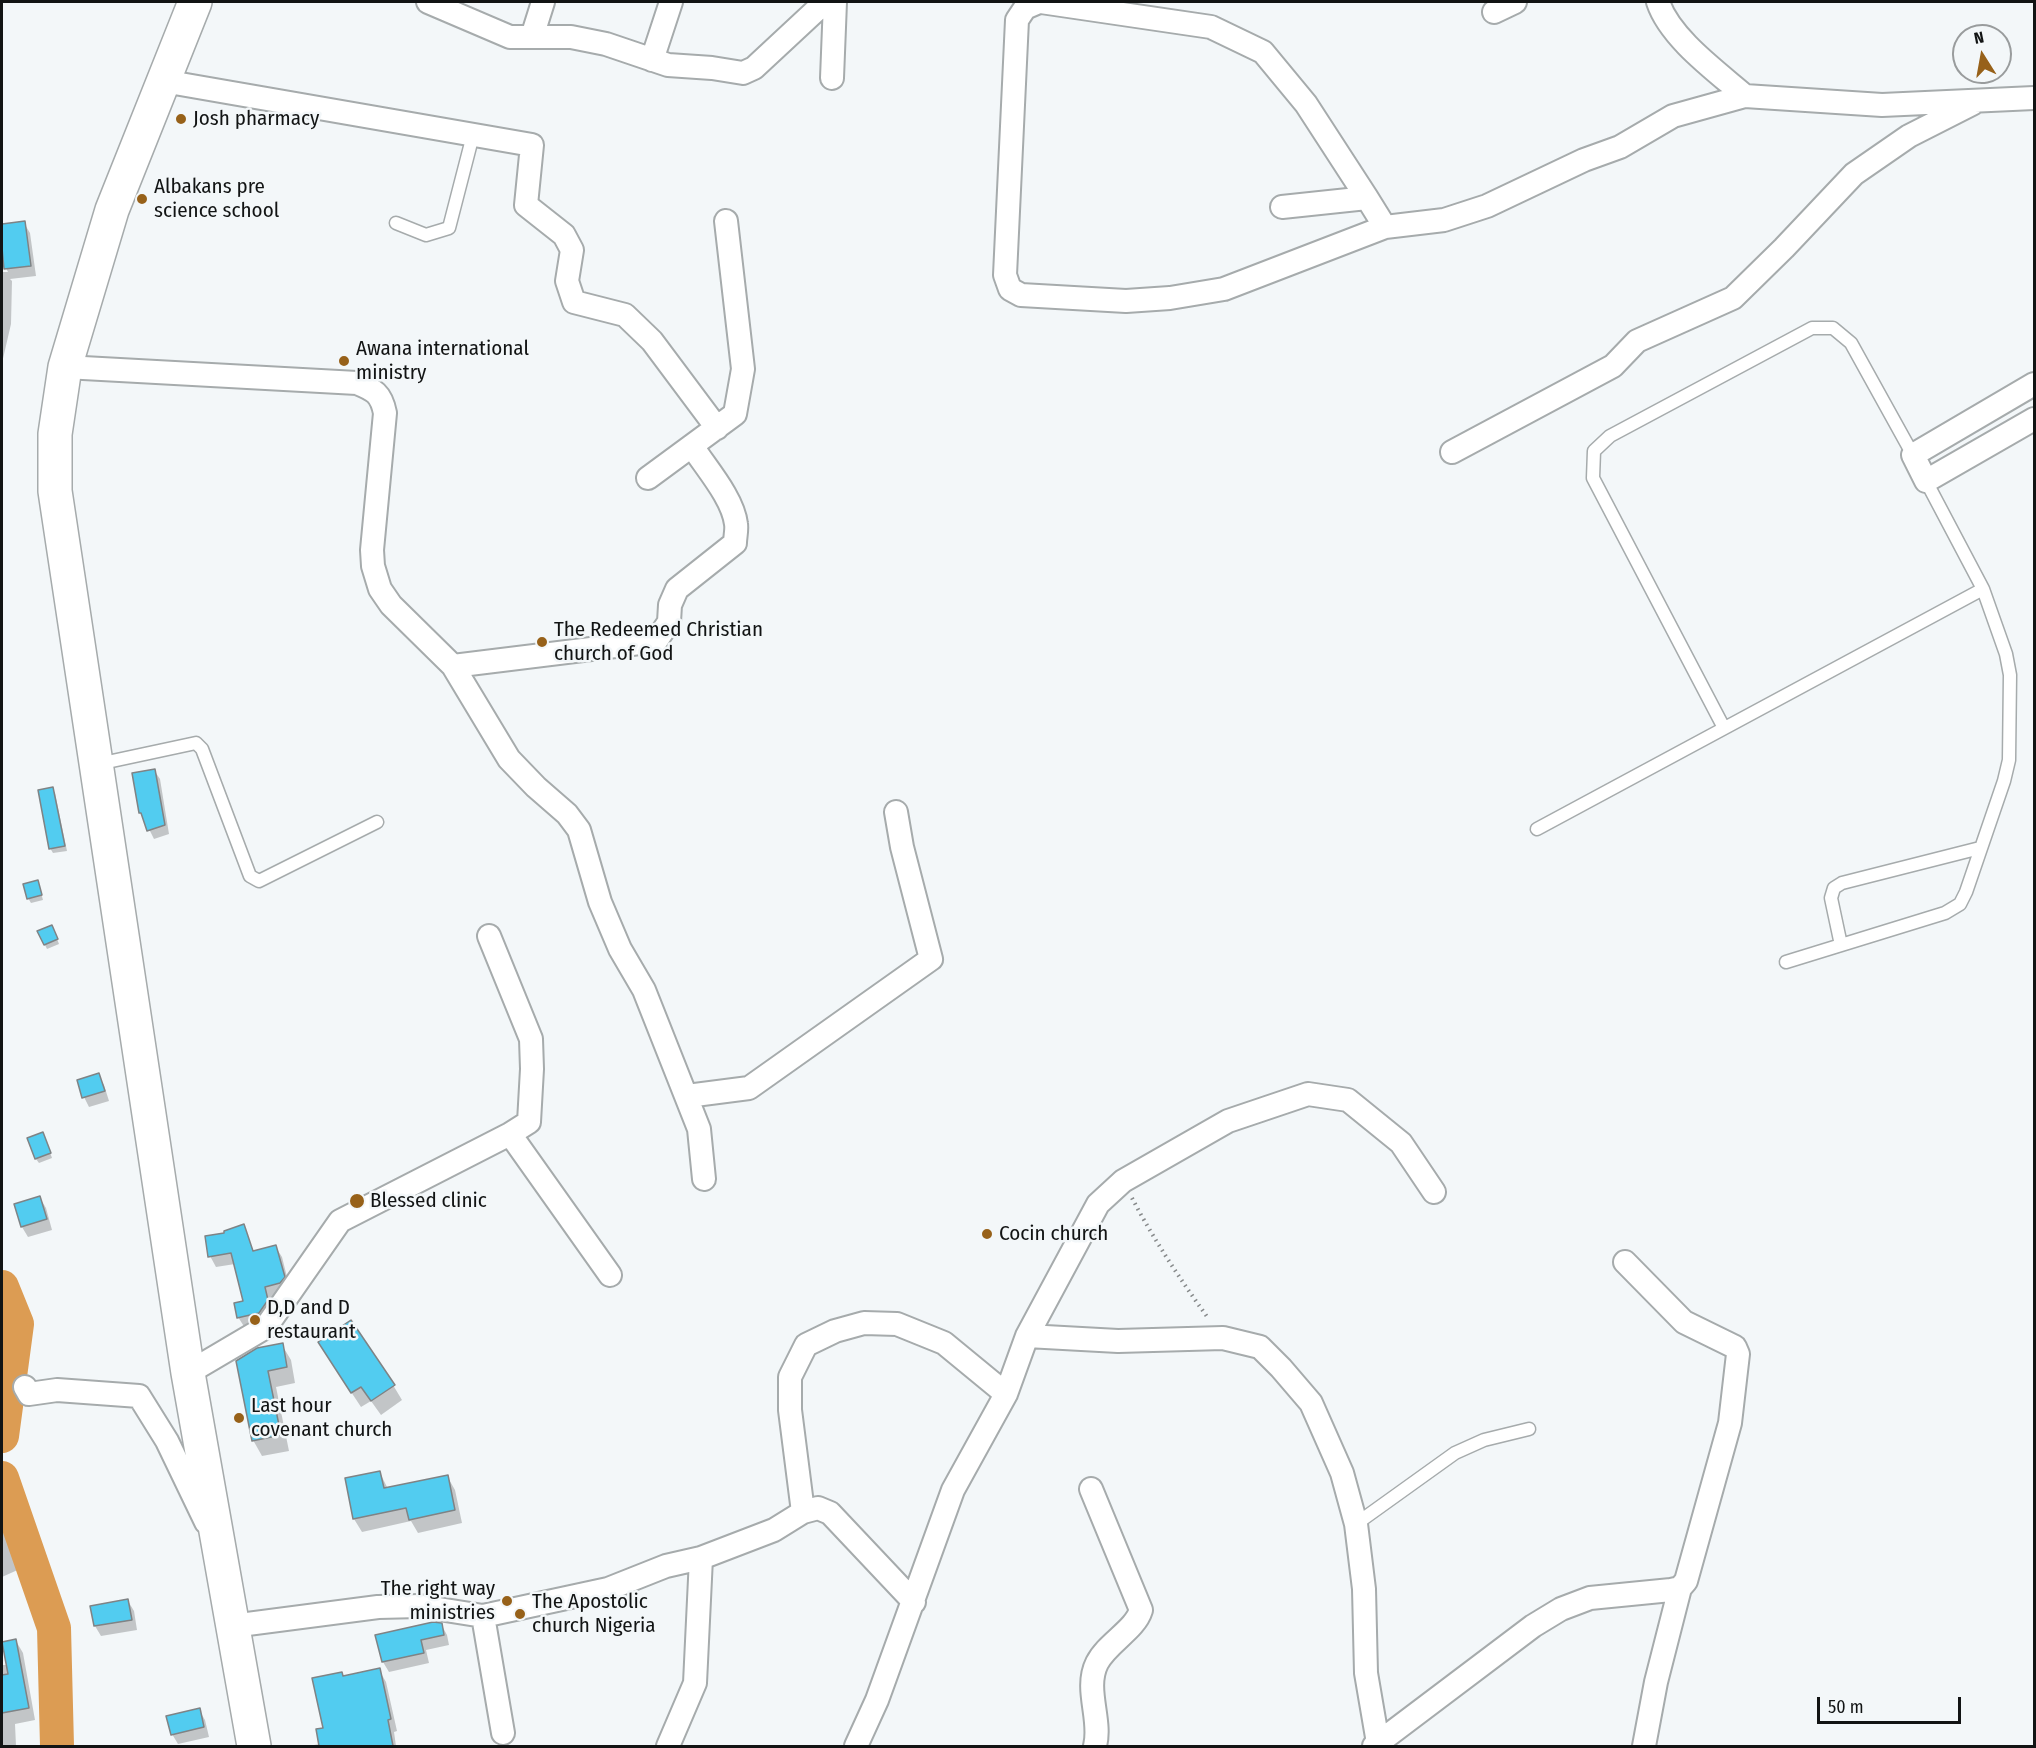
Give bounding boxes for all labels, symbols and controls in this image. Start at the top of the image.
north arrow [1952,24,2012,84]
text: N [1972,28,1985,48]
place label: Josh pharmacy [193,106,319,132]
marker: Josh pharmacy [174,112,188,126]
place label: Albakans pre science school [154,174,279,224]
marker: Albakans pre science school [135,192,149,206]
place label: Awana international ministry [356,336,529,386]
marker: Awana international ministry [337,354,351,368]
place label: The Redeemed Christian church of God [554,617,763,667]
marker: The Redeemed Christian church of God [535,635,549,649]
place label: Blessed clinic [370,1188,487,1214]
marker: Blessed clinic [348,1192,366,1210]
place label: Cocin church [999,1221,1108,1247]
marker: Cocin church [980,1227,994,1241]
place label: D,D and D restaurant [267,1295,356,1345]
marker: D,D and D restaurant [248,1313,262,1327]
place label: Last hour covenant church [251,1393,392,1443]
marker: Last hour covenant church [232,1411,246,1425]
place label: The right way ministries [381,1576,495,1626]
place label: The Apostolic church Nigeria [532,1589,656,1639]
marker: The right way ministries [500,1594,514,1608]
marker: The Apostolic church Nigeria [513,1607,527,1621]
scale bar [1820,1685,1964,1723]
text: 50 m [1828,1696,1864,1718]

